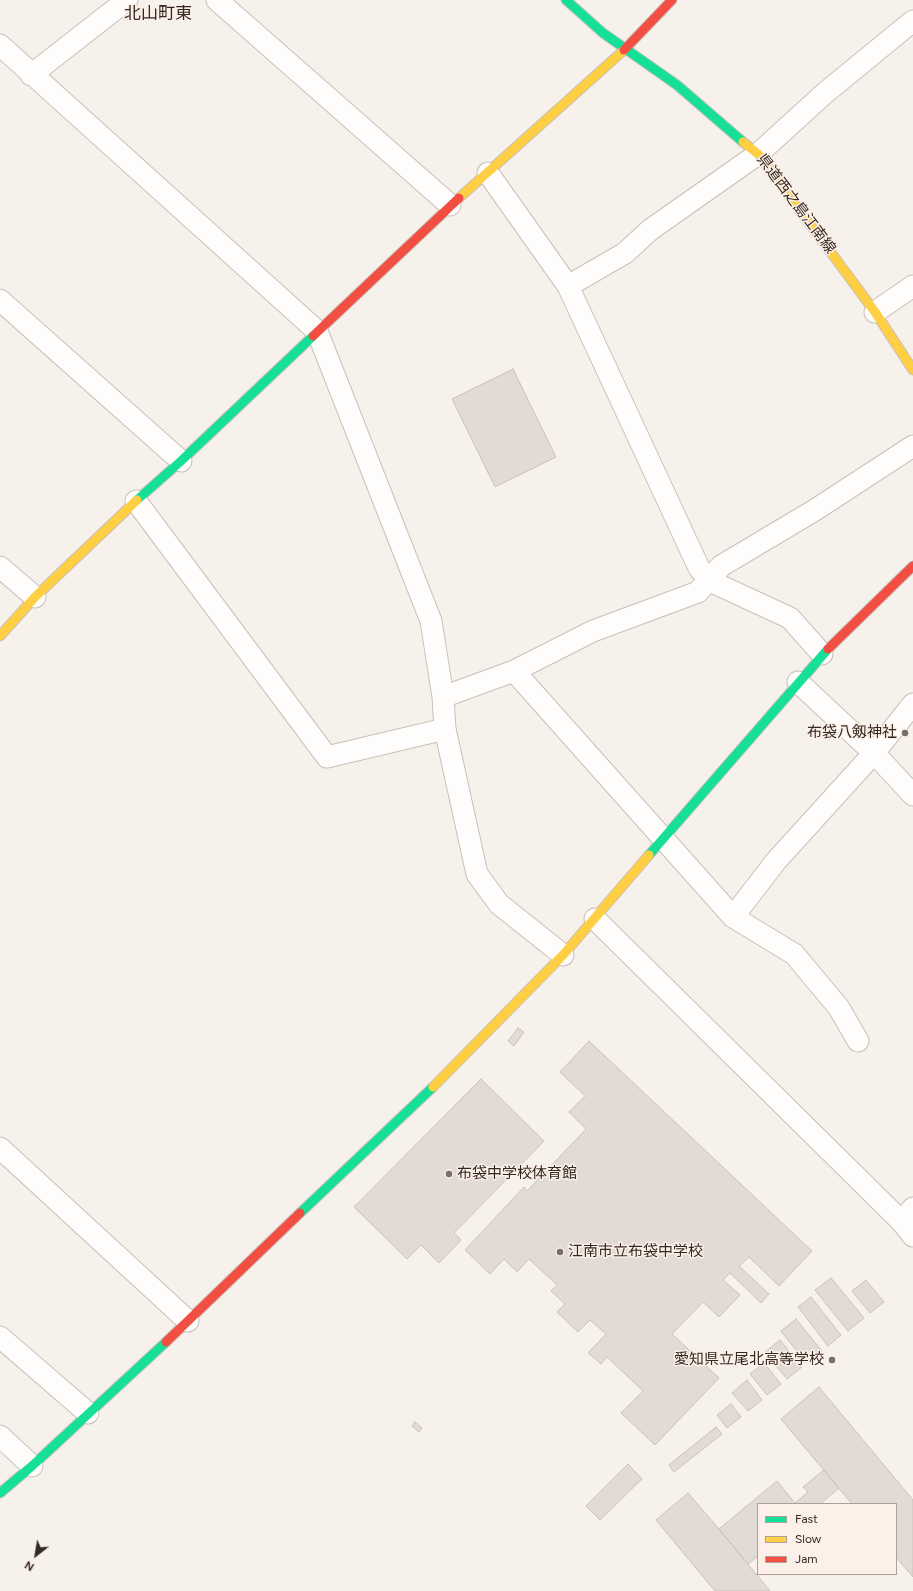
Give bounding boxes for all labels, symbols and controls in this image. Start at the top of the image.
district label: 北山町東 [124,4,192,24]
street label: 県道西之島江南線 [753,151,839,257]
place label: 布袋八剱神社 [807,724,897,742]
marker: 布袋八剱神社 [900,728,910,738]
place label: 布袋中学校体育館 [457,1165,577,1183]
marker: 布袋中学校体育館 [444,1169,454,1179]
place label: 江南市立布袋中学校 [568,1243,703,1261]
marker: 江南市立布袋中学校 [555,1247,565,1257]
place label: 愛知県立尾北高等学校 [674,1351,824,1369]
marker: 愛知県立尾北高等学校 [827,1355,837,1365]
legend [757,1503,897,1575]
text: Fast [795,1512,818,1526]
text: Slow [795,1532,821,1546]
north arrow [16,1535,56,1575]
text: Jam [795,1552,818,1566]
text: N [23,1558,37,1573]

